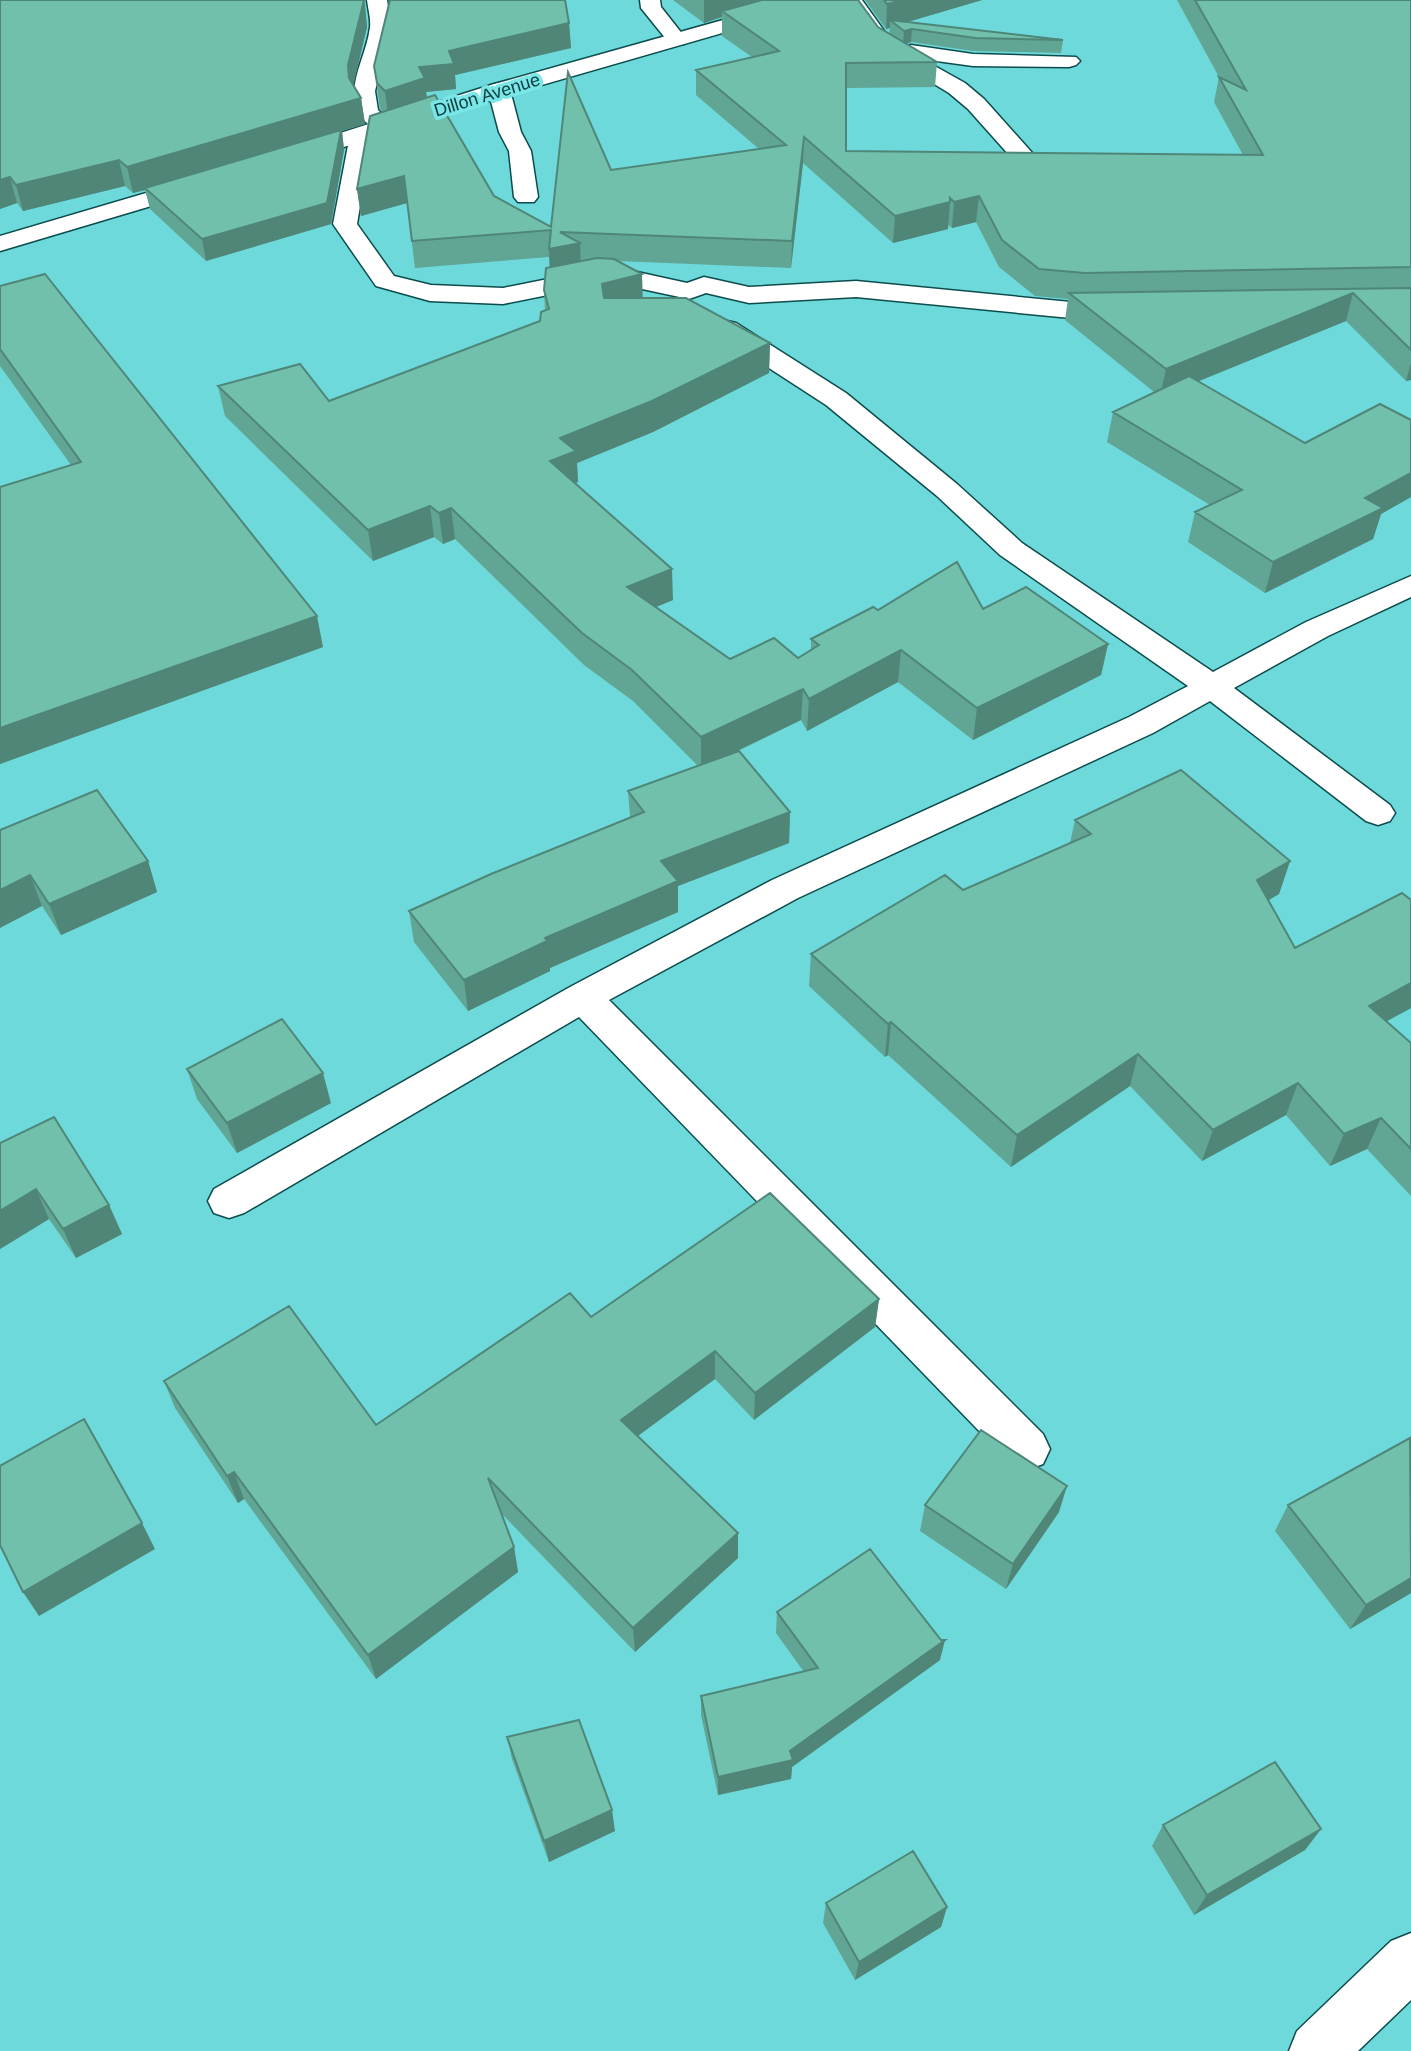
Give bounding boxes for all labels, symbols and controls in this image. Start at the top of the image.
street label: Dillon Avenue [432,69,542,121]

